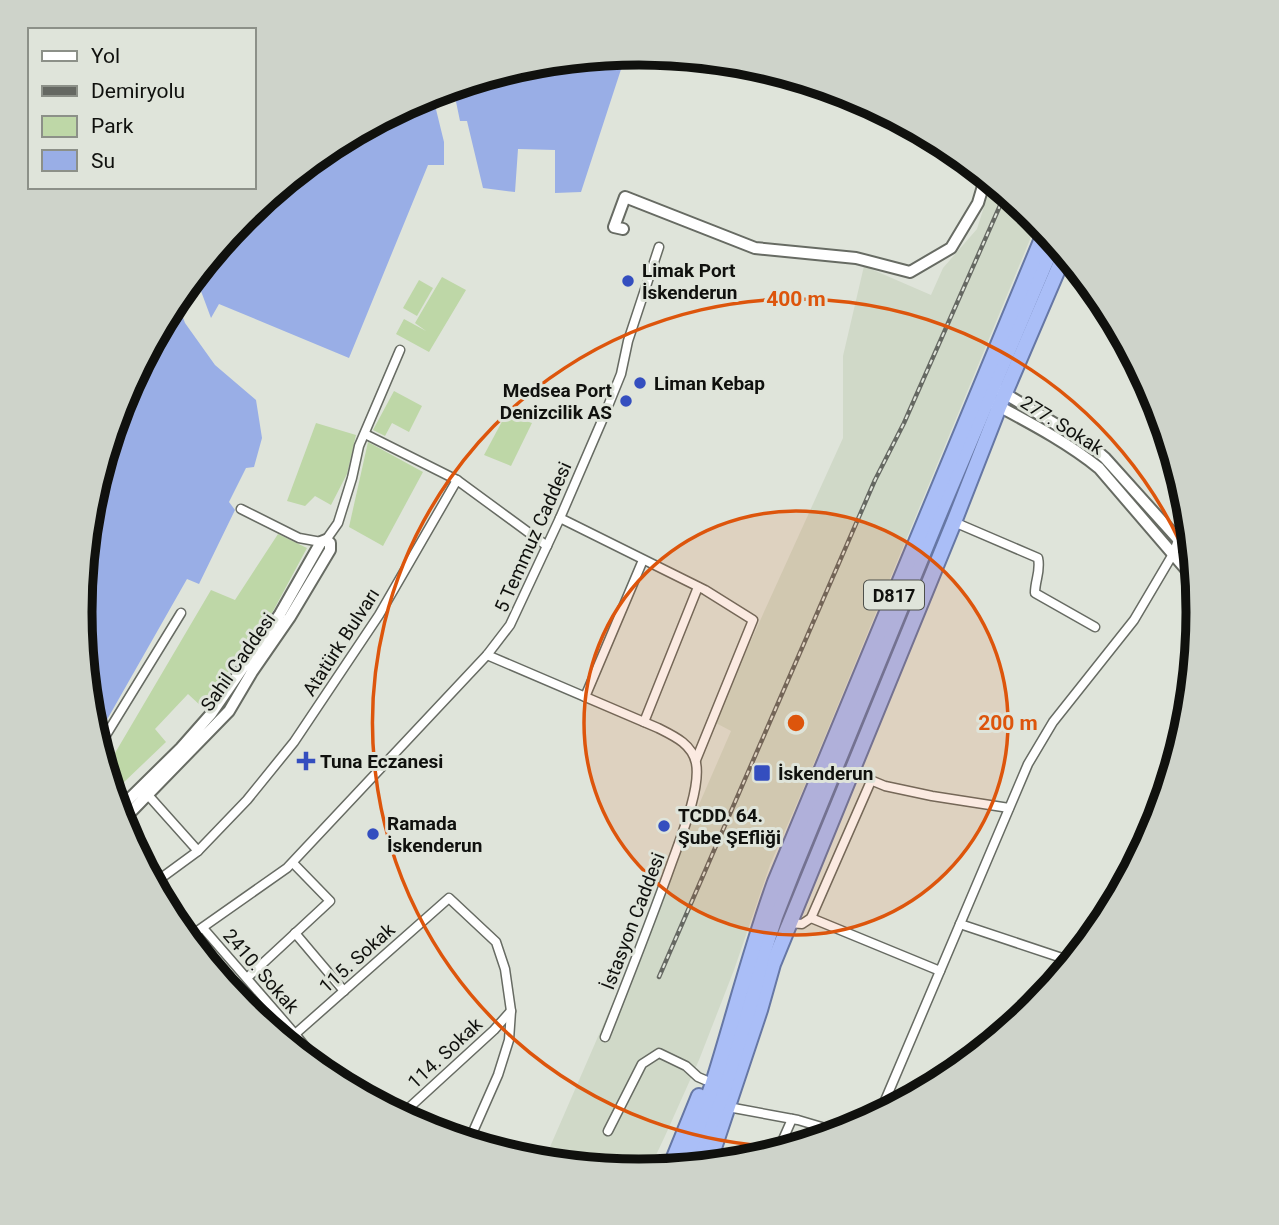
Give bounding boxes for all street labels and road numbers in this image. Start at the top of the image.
street label: 277. Sokak [1016,390,1108,460]
street label: 5 Temmuz Caddesi [490,458,576,616]
road number: D817 [864,580,924,610]
street label: Atatürk Bulvarı [298,584,384,700]
street label: Sahil Caddesi [196,608,280,716]
street label: İstasyon Caddesi [596,849,670,993]
street label: 115. Sokak [315,918,400,998]
street label: 2410. Sokak [218,924,304,1018]
street label: 114. Sokak [403,1012,487,1093]

